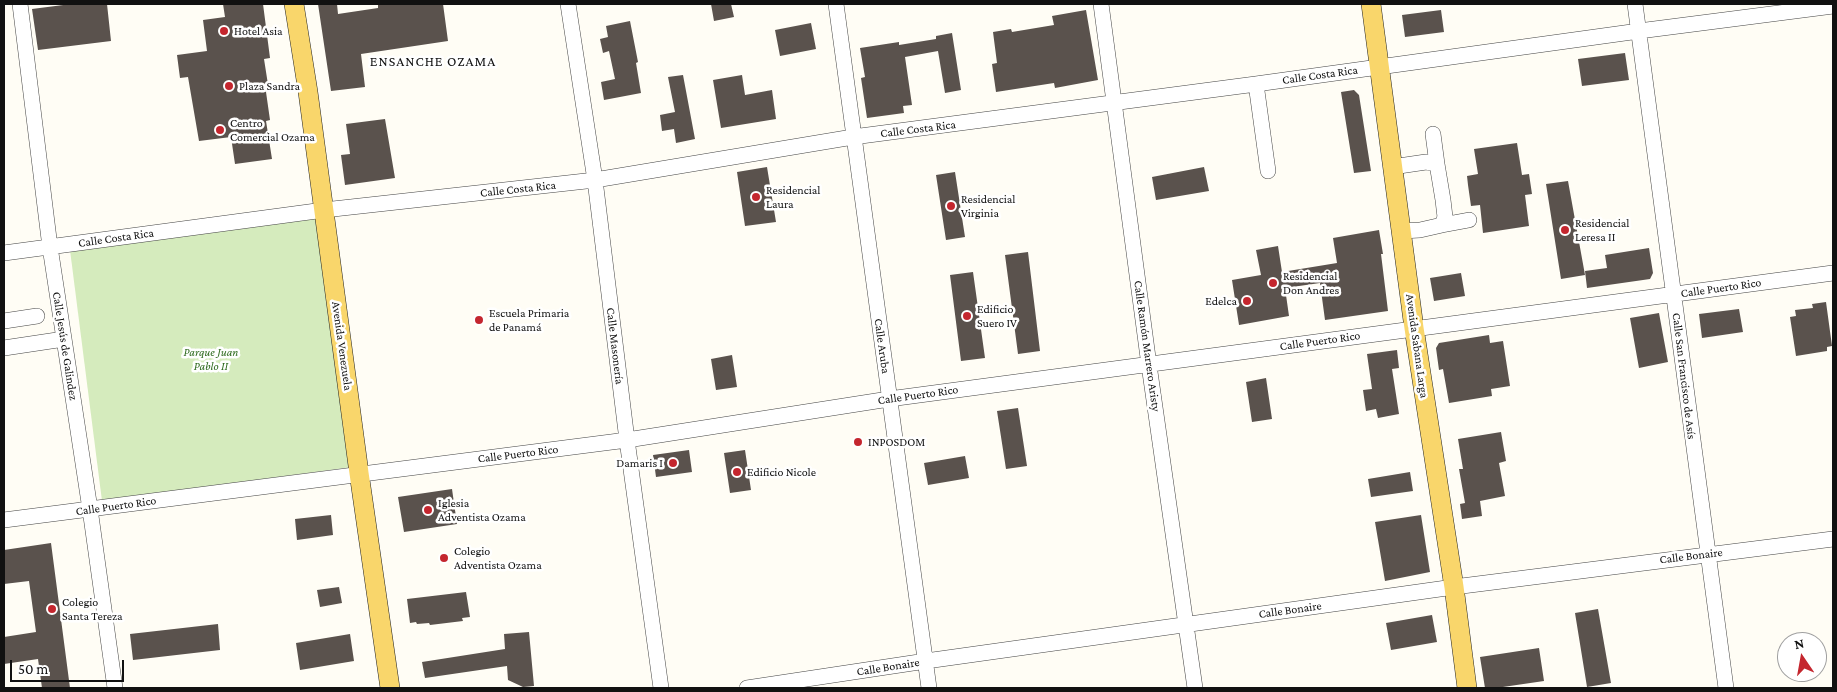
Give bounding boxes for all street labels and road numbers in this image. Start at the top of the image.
street label: Calle Costa Rica [1281,63,1359,87]
street label: Calle Costa Rica [879,117,957,141]
street label: Calle Costa Rica [479,178,557,200]
street label: Calle Costa Rica [77,226,155,250]
street label: Calle Puerto Rico [1680,275,1762,301]
street label: Calle Ramón Marrero Aristy [1131,279,1163,413]
street label: Calle Jesús de Galindez [49,291,81,401]
street label: Avenida Sabana Larga [1403,293,1431,399]
street label: Avenida Venezuela [329,301,355,391]
street label: Calle Masonería [603,307,627,385]
street label: Calle San Francisco de Asís [1669,312,1699,440]
street label: Calle Aruba [871,317,893,375]
street label: Calle Puerto Rico [1279,328,1361,354]
street label: Calle Puerto Rico [877,382,959,408]
street label: Calle Puerto Rico [477,442,559,466]
street label: Calle Puerto Rico [75,493,157,519]
street label: Calle Bonaire [1659,545,1723,567]
street label: Calle Bonaire [1258,598,1322,622]
street label: Calle Bonaire [856,655,920,679]

